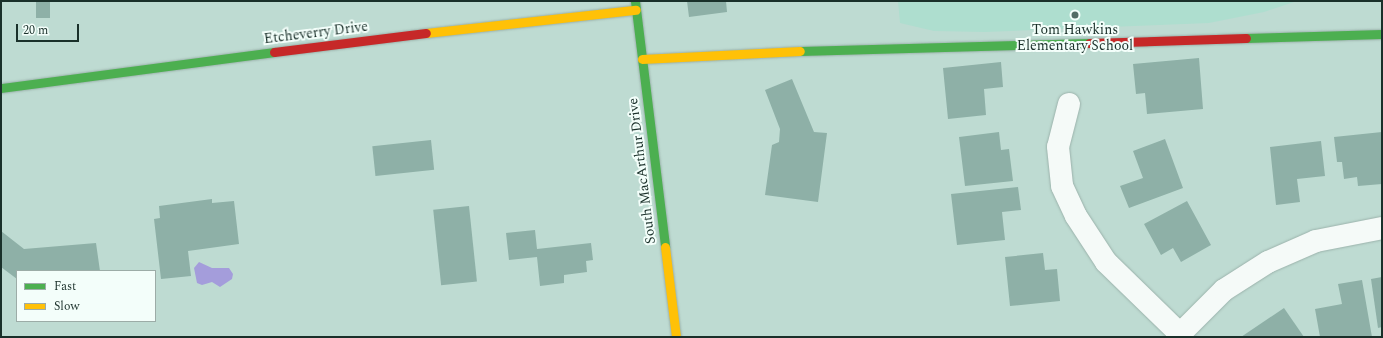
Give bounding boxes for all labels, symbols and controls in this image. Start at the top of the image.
marker: Tom Hawkins Elementary School [1070,10,1080,20]
scale bar [18,16,81,42]
street label: Etcheverry Drive [263,18,369,48]
text: 20 m [23,21,48,40]
place label: Tom Hawkins Elementary School [1017,22,1133,54]
street label: South MacArthur Drive [625,97,659,245]
legend [16,270,156,322]
text: Fast [54,277,76,296]
text: Slow [54,297,79,316]

